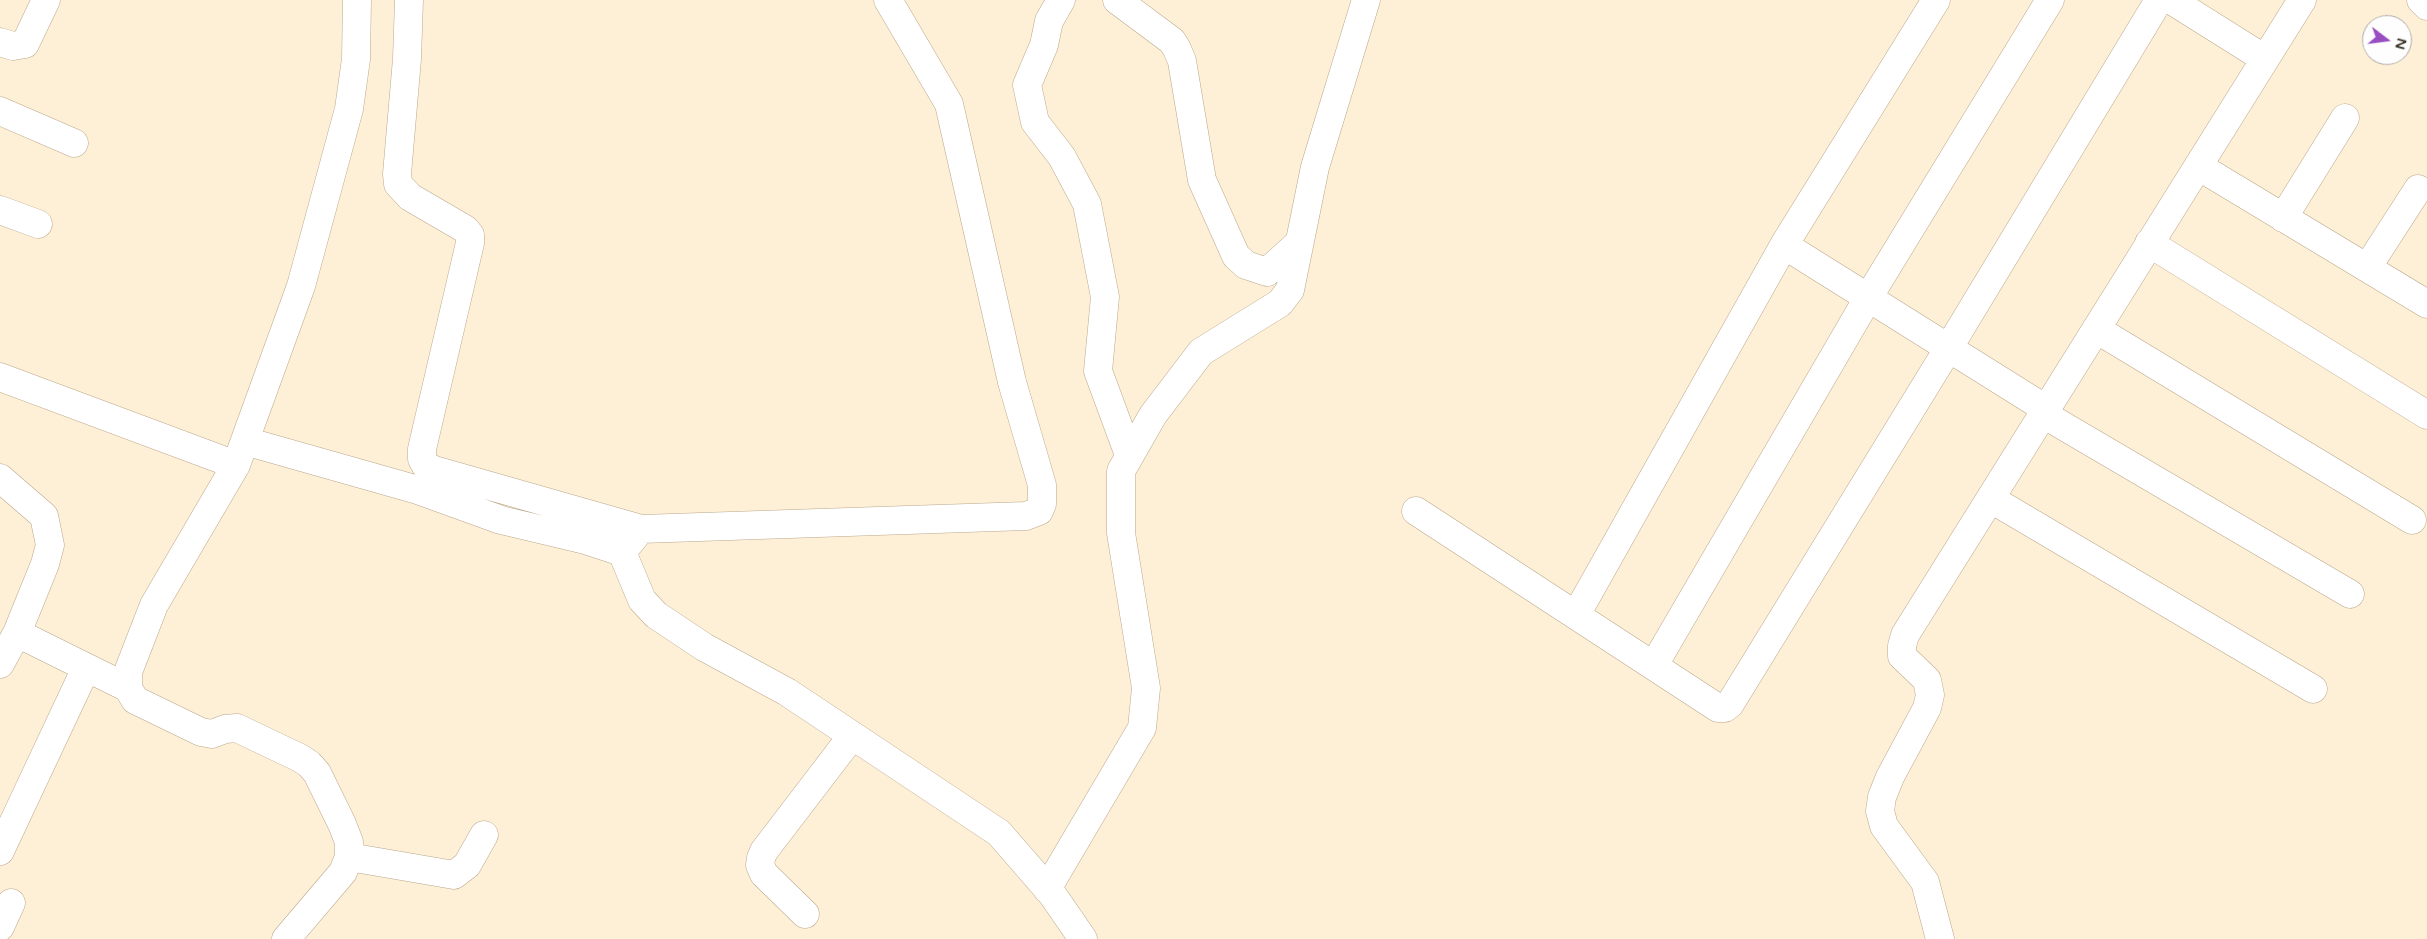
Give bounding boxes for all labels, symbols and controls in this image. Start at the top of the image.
north arrow [2362,15,2412,65]
text: N [2391,36,2411,51]

